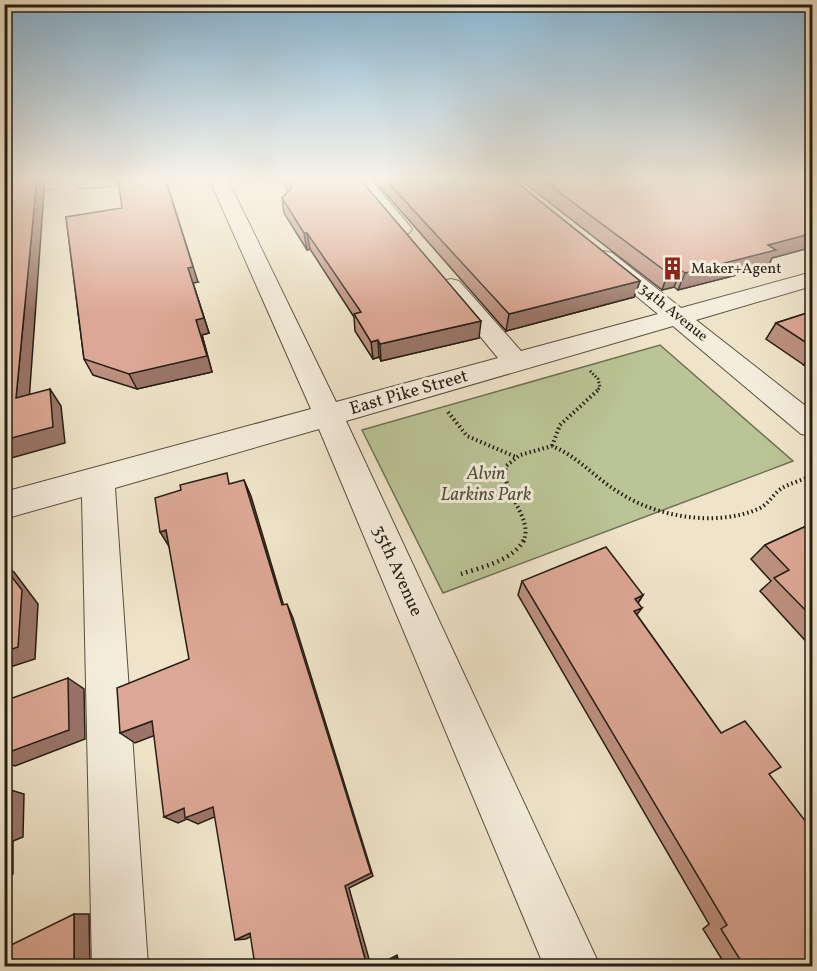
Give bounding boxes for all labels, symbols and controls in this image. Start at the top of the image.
building icon: Maker+Agent [660,256,686,282]
place label: Maker+Agent [691,259,782,280]
street label: 34th Avenue [634,279,712,347]
street label: East Pike Street [347,364,471,422]
park label: Alvin Larkins Park [441,462,531,508]
street label: 35th Avenue [366,521,428,621]

